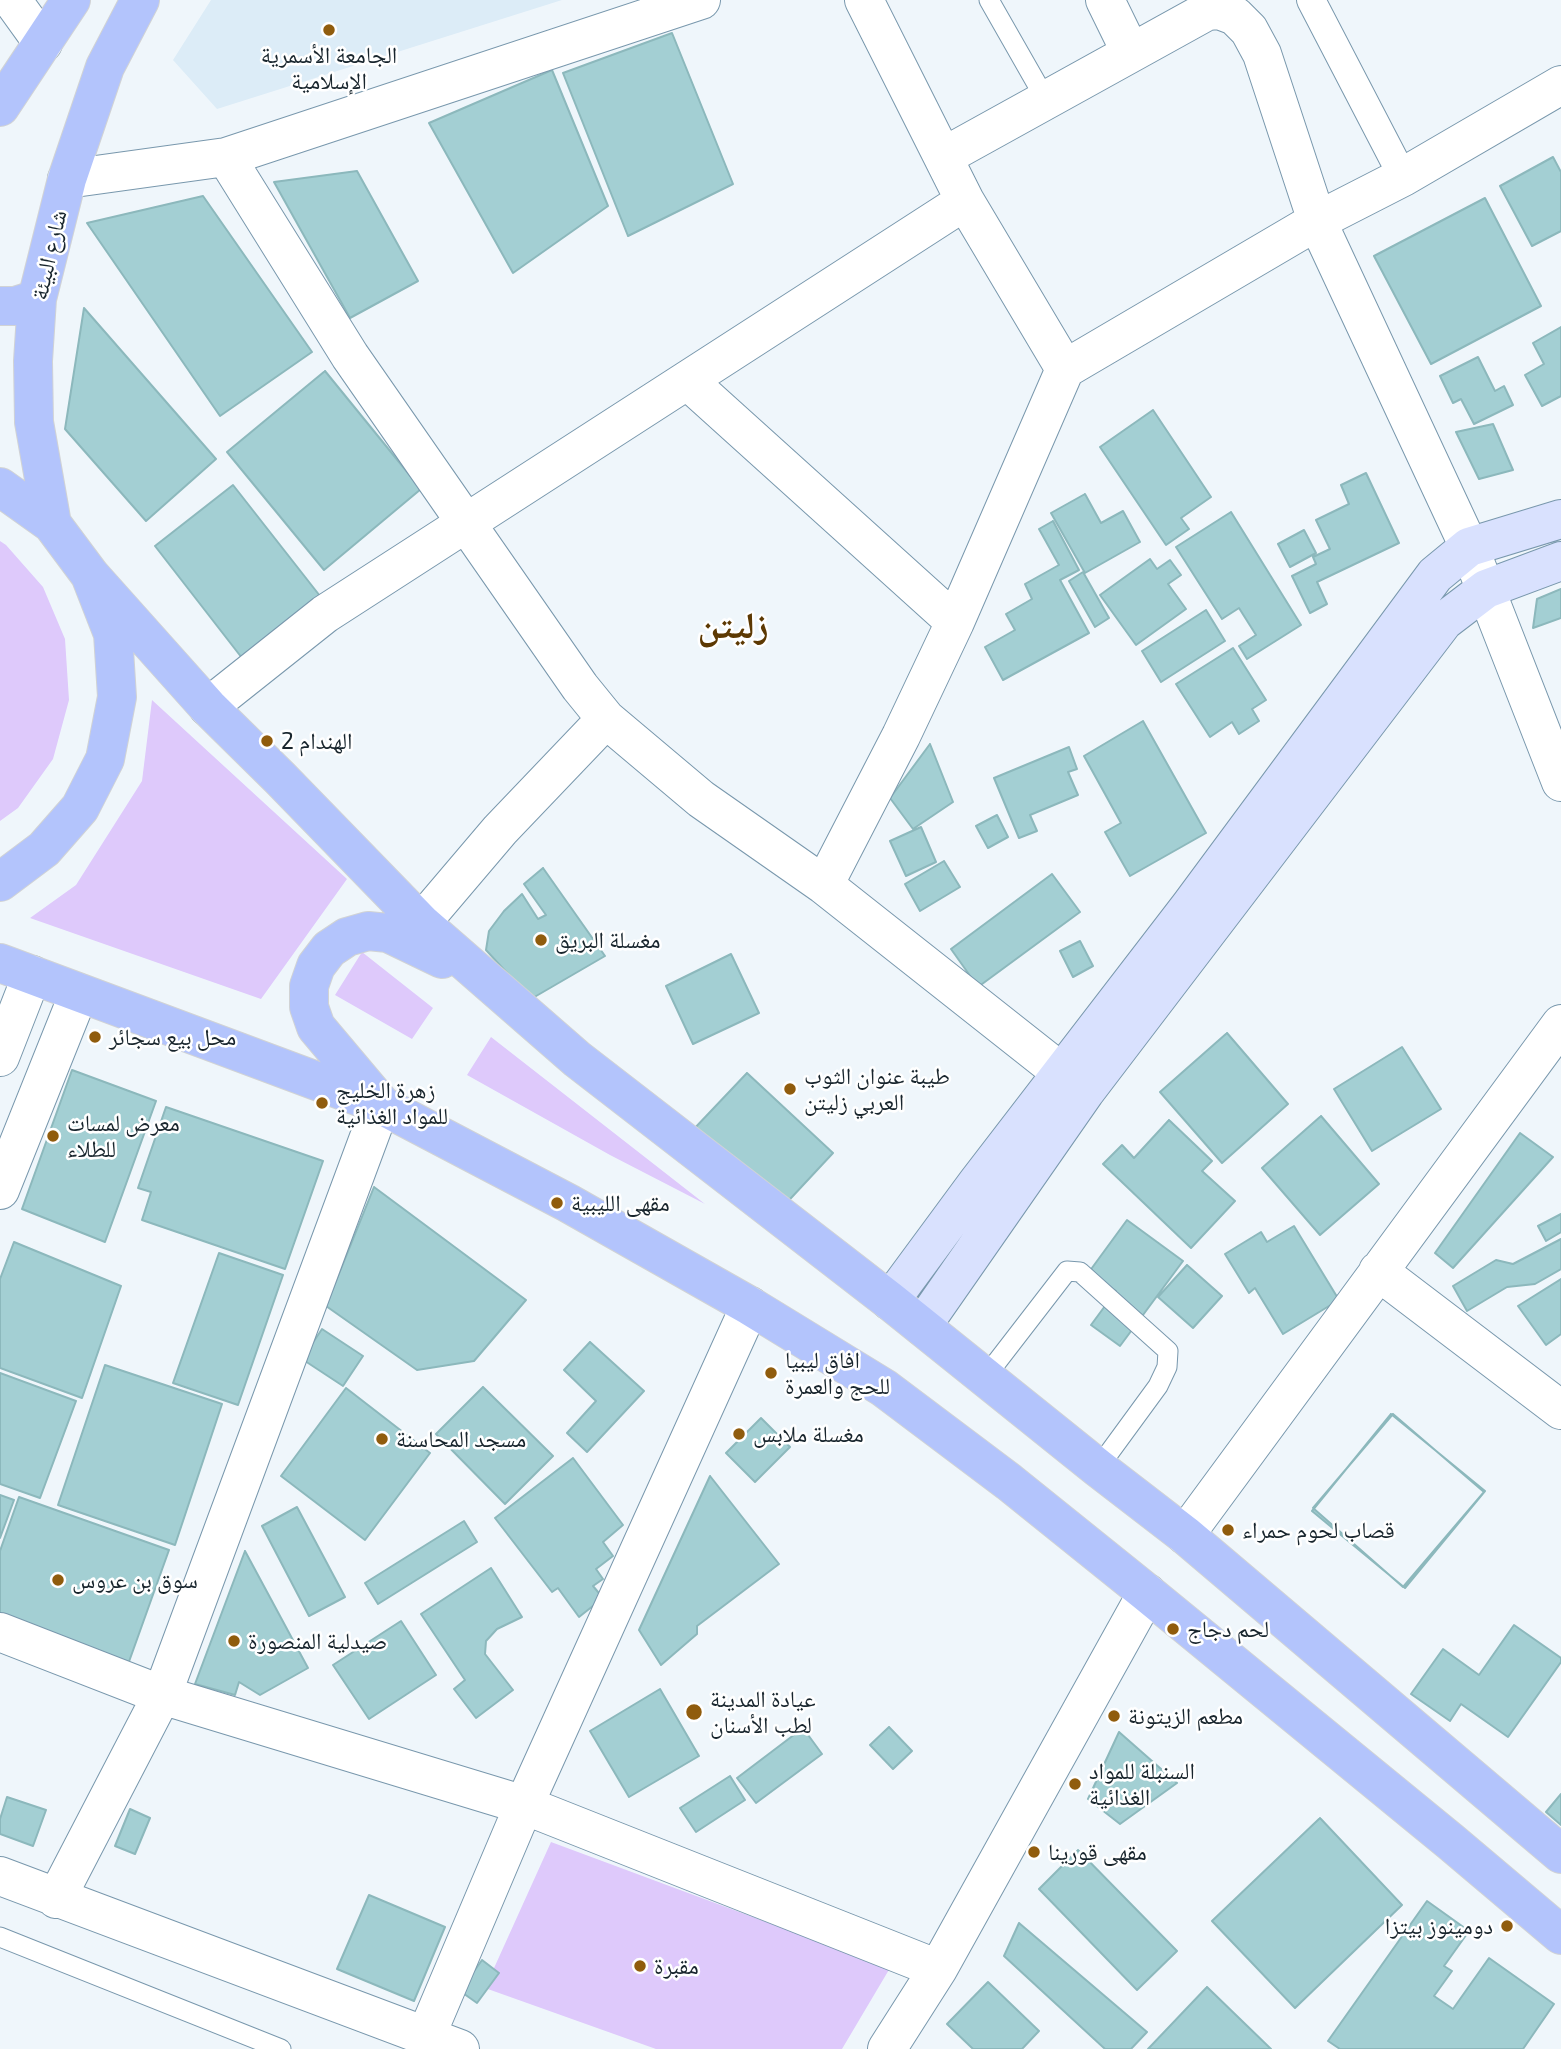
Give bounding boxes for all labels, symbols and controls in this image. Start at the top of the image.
marker: الجامعة الأسمرية الإسلامية [321,22,337,38]
place label: الجامعة الأسمرية الإسلامية [261,41,397,95]
street label: شارع البيئة [25,207,73,303]
district label: زليتن [698,604,768,648]
place label: الهندام 2 [281,727,353,755]
marker: الهندام 2 [259,733,275,749]
place label: مغسلة البريق [555,926,660,954]
marker: مغسلة البريق [533,932,549,948]
place label: محل بيع سجائر [109,1023,236,1051]
marker: محل بيع سجائر [87,1029,103,1045]
place label: طيبة عنوان الثوب العربي زليتن [804,1062,950,1116]
place label: زهرة الخليج للمواد الغذائية [336,1076,448,1130]
marker: طيبة عنوان الثوب العربي زليتن [782,1081,798,1097]
marker: زهرة الخليج للمواد الغذائية [314,1095,330,1111]
place label: معرض لمسات للطلاء [67,1109,180,1163]
marker: معرض لمسات للطلاء [45,1128,61,1144]
place label: مقهى الليبية [571,1189,670,1217]
marker: مقهى الليبية [549,1195,565,1211]
place label: افاق ليبيا للحج والعمرة [785,1346,890,1400]
marker: افاق ليبيا للحج والعمرة [763,1365,779,1381]
place label: مغسلة ملابس [753,1420,864,1448]
place label: مسجد المحاسنة [396,1425,526,1453]
marker: مغسلة ملابس [731,1426,747,1442]
marker: مسجد المحاسنة [374,1431,390,1447]
place label: قصاب لحوم حمراء [1242,1516,1395,1544]
marker: قصاب لحوم حمراء [1220,1522,1236,1538]
place label: سوق بن عروس [72,1566,198,1594]
marker: سوق بن عروس [50,1572,66,1588]
place label: لحم دجاج [1187,1615,1269,1643]
marker: لحم دجاج [1165,1621,1181,1637]
place label: صيدلية المنصورة [248,1627,387,1655]
marker: صيدلية المنصورة [226,1633,242,1649]
place label: عيادة المدينة لطب الأسنان [710,1685,816,1739]
marker: عيادة المدينة لطب الأسنان [684,1702,704,1722]
place label: مطعم الزيتونة [1128,1702,1243,1730]
marker: مطعم الزيتونة [1106,1708,1122,1724]
place label: السنبلة للمواد الغذائية [1089,1757,1195,1811]
marker: السنبلة للمواد الغذائية [1067,1776,1083,1792]
place label: مقهى قورينا [1048,1838,1147,1866]
marker: مقهى قورينا [1026,1844,1042,1860]
place label: دومينوز بيتزا [1385,1912,1493,1940]
marker: دومينوز بيتزا [1499,1918,1515,1934]
place label: مقبرة [654,1952,699,1980]
marker: مقبرة [632,1958,648,1974]

